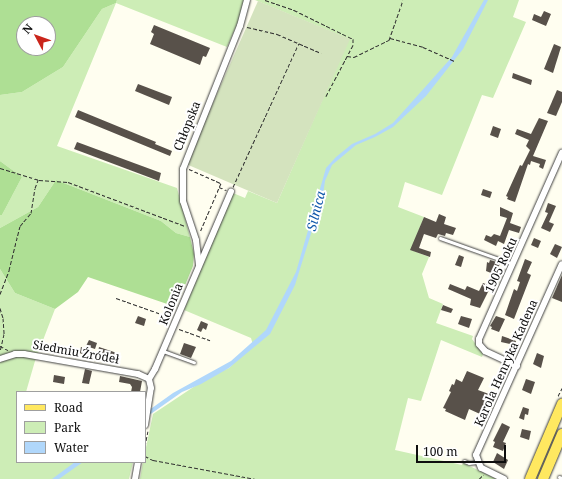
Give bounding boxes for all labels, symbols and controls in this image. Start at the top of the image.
north arrow [16,16,56,56]
text: N [19,20,36,37]
street label: Chłopska [171,99,203,153]
water label: Silnica [304,189,328,233]
street label: 1905 Roku [482,235,520,295]
street label: Kolonia [156,281,186,327]
street label: Karola Henryka Kadena [471,297,541,429]
street label: Siedmiu Źródeł [32,337,120,367]
legend [16,391,146,463]
text: Road [54,399,83,416]
text: Park [54,419,81,436]
scale bar [418,437,508,463]
text: Water [54,439,89,456]
text: 100 m [423,443,458,460]

